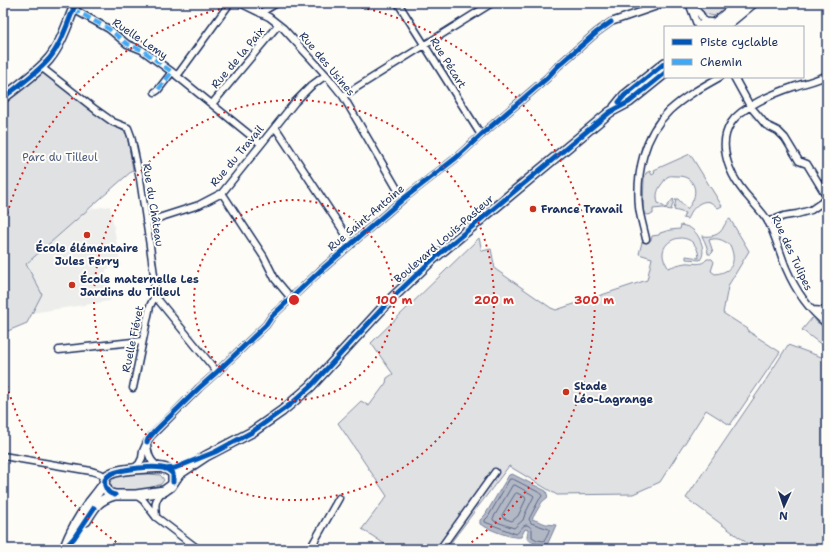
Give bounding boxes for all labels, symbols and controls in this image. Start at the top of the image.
street label: Ruelle Lemy [109,15,171,63]
street label: Rue de la Paix [208,24,268,92]
legend [664,26,804,78]
street label: Rue des Usines [296,29,358,99]
text: Piste cyclable [700,34,778,50]
street label: Rue Pécart [426,35,470,91]
text: Chemin [700,54,742,70]
street label: Rue du Travail [207,122,268,190]
park label: Parc du Tilleul [22,150,98,165]
street label: Rue du Château [139,162,167,248]
street label: Rue Saint-Antoine [324,181,408,255]
street label: Boulevard Louis-Pasteur [391,191,497,287]
place label: France Travail [541,202,623,217]
marker: France Travail [528,204,538,214]
street label: Rue des Tulipes [768,213,816,293]
marker: École élémentaire Jules Ferry [82,230,92,240]
place label: École élémentaire Jules Ferry [36,240,139,269]
place label: École maternelle Les Jardins du Tilleul [80,271,199,300]
marker: École maternelle Les Jardins du Tilleul [67,280,77,290]
text: 100 m [376,292,413,308]
text: 200 m [474,292,514,308]
text: 300 m [574,292,614,308]
centre of rings [287,293,301,307]
street label: Ruelle Fiévet [119,304,147,374]
place label: Stade Léo-Lagrange [574,379,653,407]
marker: Stade Léo-Lagrange [561,387,571,397]
north arrow [764,486,804,526]
text: N [778,508,788,523]

